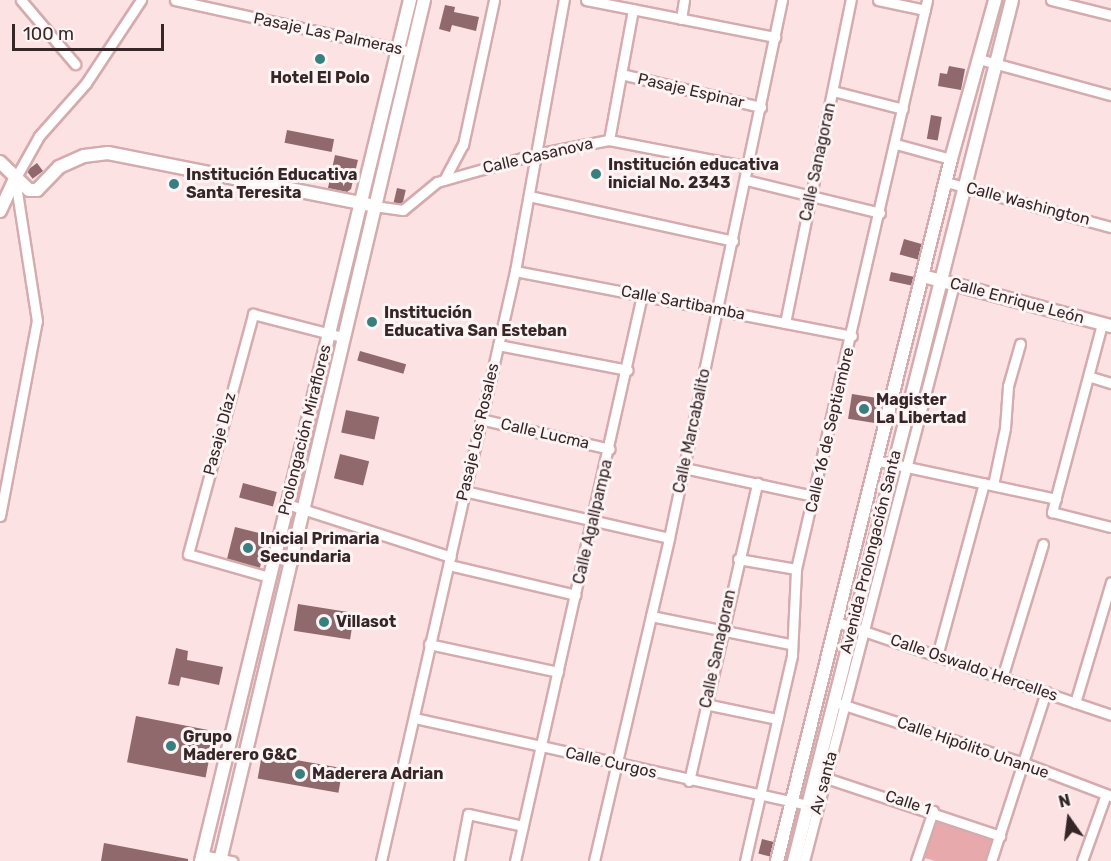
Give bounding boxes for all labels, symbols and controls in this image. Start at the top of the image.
street label: Pasaje Las Palmeras [252,9,404,59]
scale bar [15,12,166,50]
text: 100 m [23,23,74,45]
marker: Hotel El Polo [313,52,327,66]
place label: Hotel El Polo [270,68,370,88]
street label: Pasaje Espinar [636,69,746,113]
street label: Calle Sanagoran [796,101,840,223]
street label: Calle Casanova [481,134,595,178]
place label: Institución educativa inicial No. 2343 [608,155,779,193]
place label: Institución Educativa Santa Teresita [186,165,358,203]
marker: Institución educativa inicial No. 2343 [589,167,603,181]
marker: Institución Educativa Santa Teresita [167,177,181,191]
street label: Calle Washington [964,178,1092,230]
street label: Calle Enrique León [948,274,1086,328]
street label: Calle Sartibamba [619,282,747,324]
place label: Institución Educativa San Esteban [384,303,567,341]
marker: Institución Educativa San Esteban [365,315,379,329]
street label: Prolongación Miraflores [274,343,336,517]
street label: Calle 16 de Septiembre [802,345,858,515]
street label: Pasaje Los Rosales [453,361,503,503]
street label: Calle Marcabalito [669,367,715,495]
place label: Magister La Libertad [876,390,966,428]
street label: Pasaje Díaz [200,391,240,477]
marker: Magister La Libertad [857,402,871,416]
street label: Calle Lucma [499,414,591,454]
street label: Avenida Prolongación Santa [836,448,906,656]
street label: Calle Agallpampa [569,458,617,586]
place label: Inicial Primaria Secundaria [260,529,380,567]
marker: Inicial Primaria Secundaria [241,541,255,555]
street label: Calle Sanagoran [696,588,740,710]
place label: Villasot [336,612,396,632]
marker: Villasot [317,615,331,629]
street label: Calle Oswaldo Hercelles [888,630,1060,706]
street label: Calle Hipólito Unanue [895,713,1051,783]
place label: Grupo Maderero G&C [183,727,297,765]
marker: Grupo Maderero G&C [164,739,178,753]
street label: Calle Curgos [563,743,659,783]
street label: Av santa [806,749,842,817]
place label: Maderera Adrian [312,764,444,784]
marker: Maderera Adrian [293,767,307,781]
street label: Calle 1 [883,787,933,819]
north arrow [1039,789,1099,849]
text: N [1057,790,1072,812]

